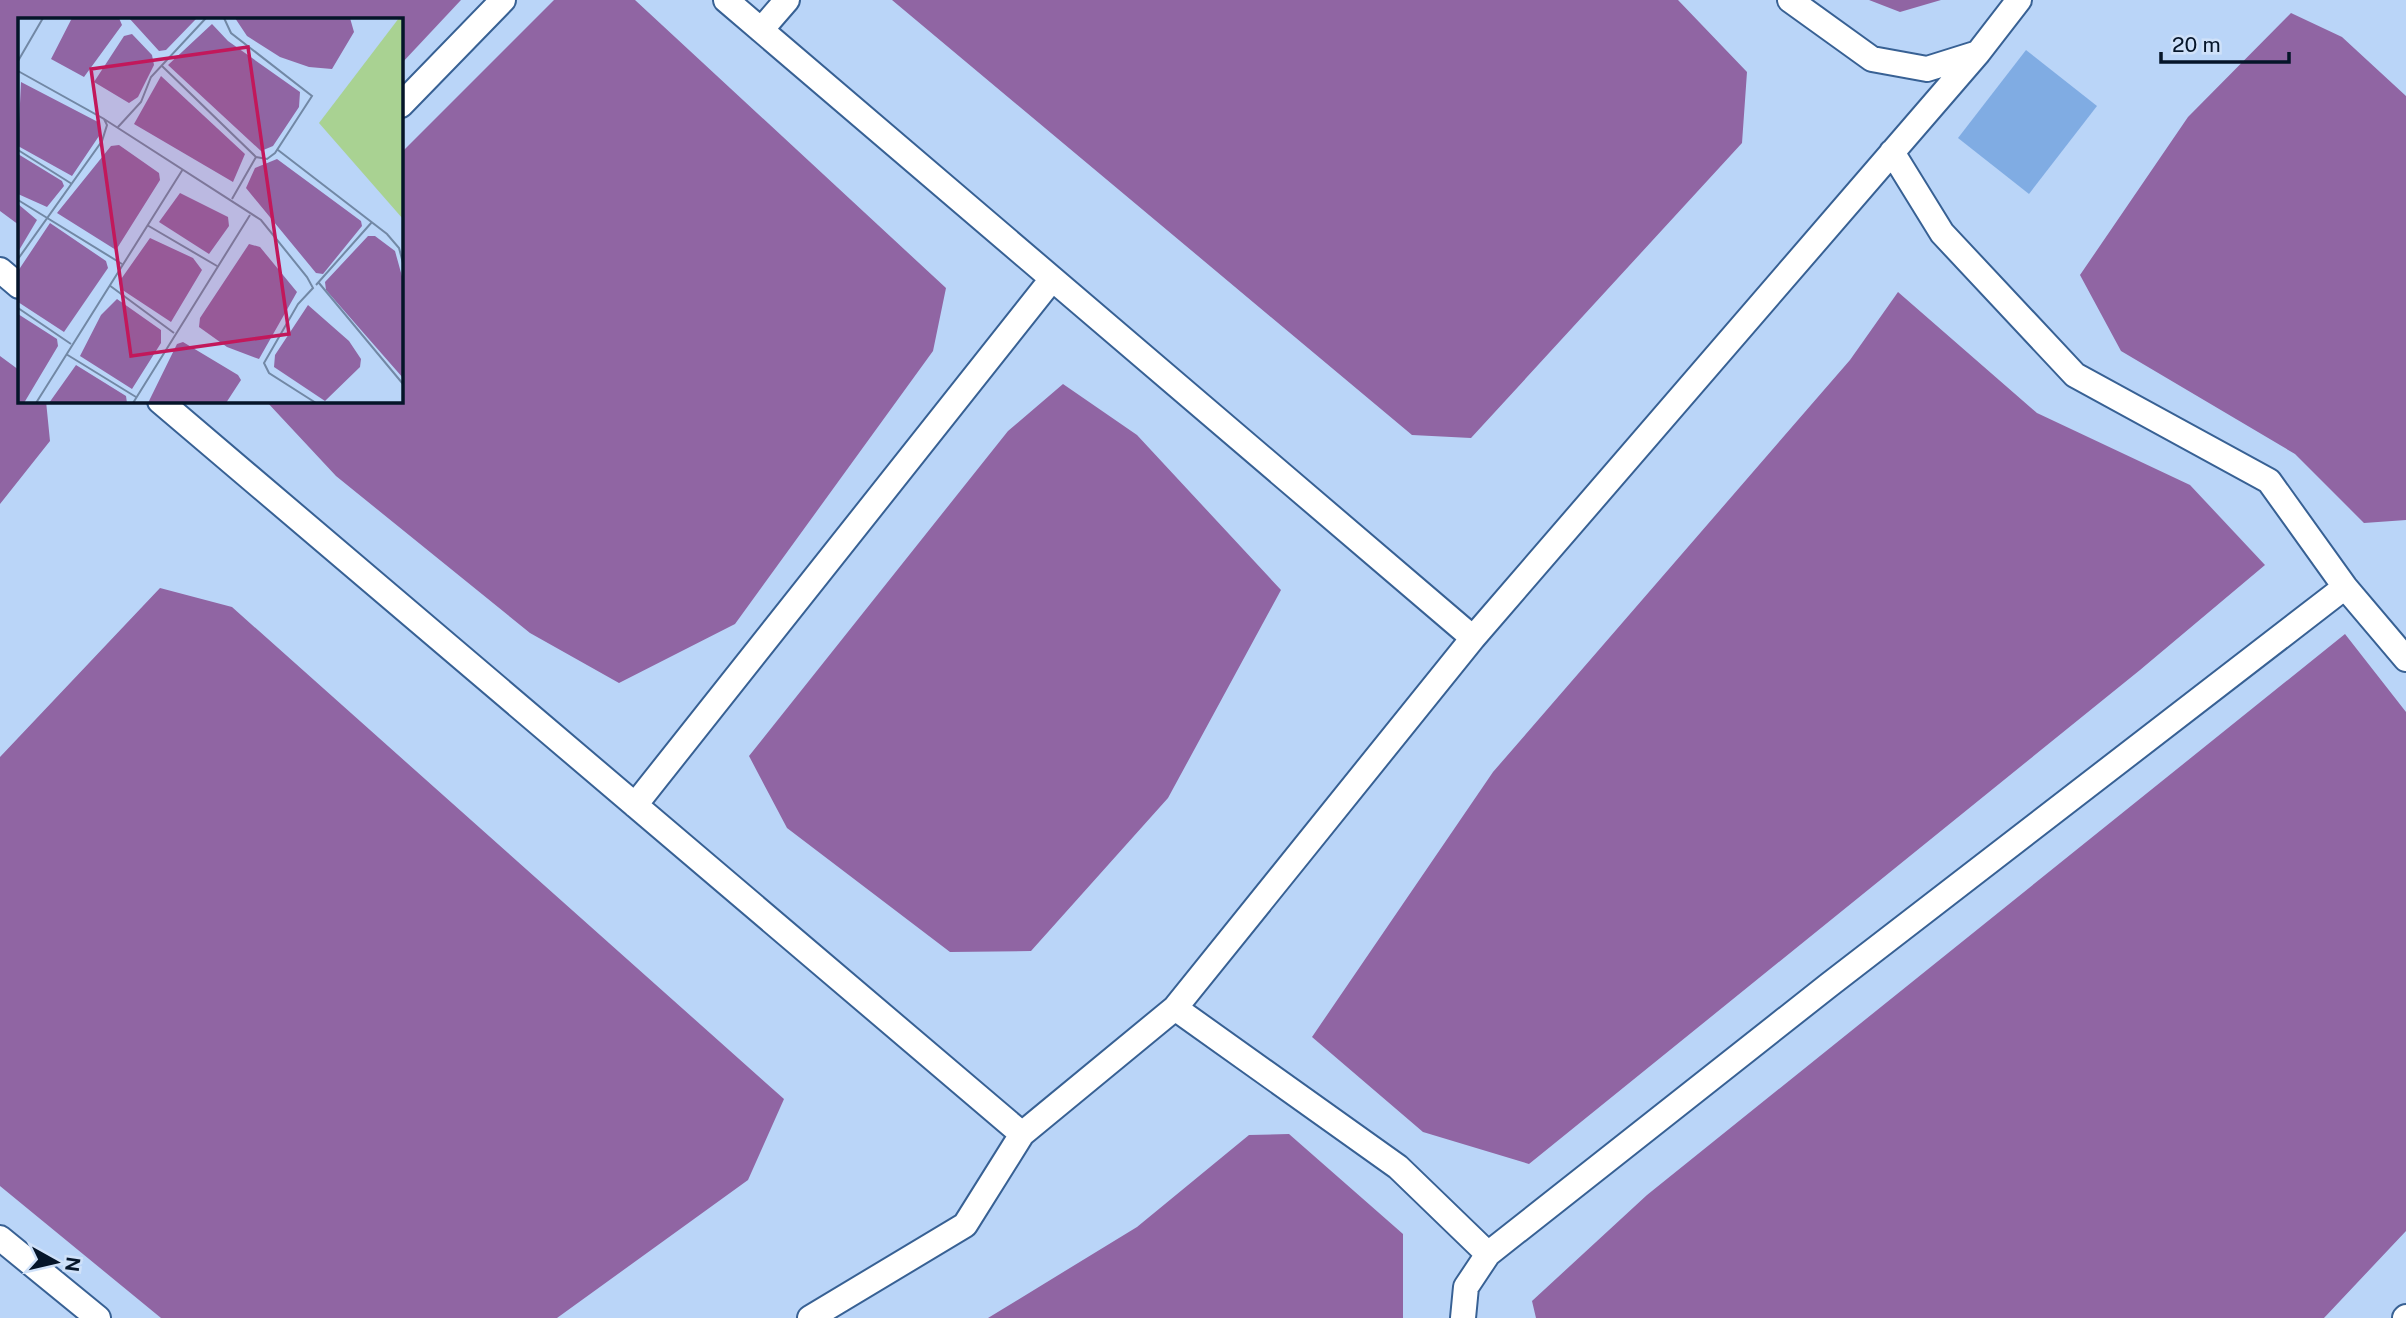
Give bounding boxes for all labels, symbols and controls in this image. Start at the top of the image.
inset map [18,18,402,402]
scale bar [2161,21,2289,65]
text: 20 m [2172,32,2221,57]
north arrow [21,1227,91,1297]
text: N [61,1255,85,1273]

